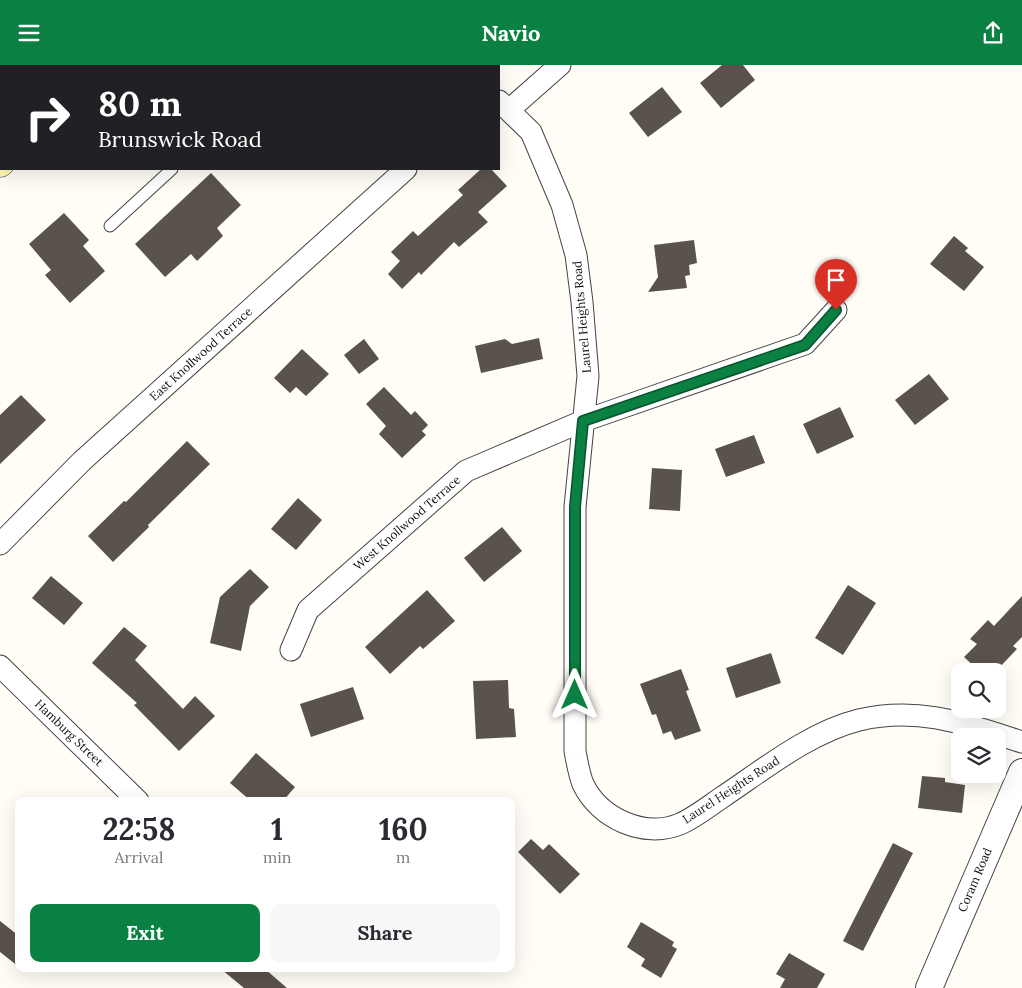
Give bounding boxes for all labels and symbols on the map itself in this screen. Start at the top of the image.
pin [815,259,857,310]
street label: Laurel Heights Road [569,260,594,374]
street label: East Knollwood Terrace [146,303,255,404]
street label: West Knollwood Terrace [350,472,464,573]
position arrow [548,668,600,720]
street label: Hamburg Street [32,696,107,769]
street label: Laurel Heights Road [679,753,782,827]
street label: Coram Road [954,845,995,914]

